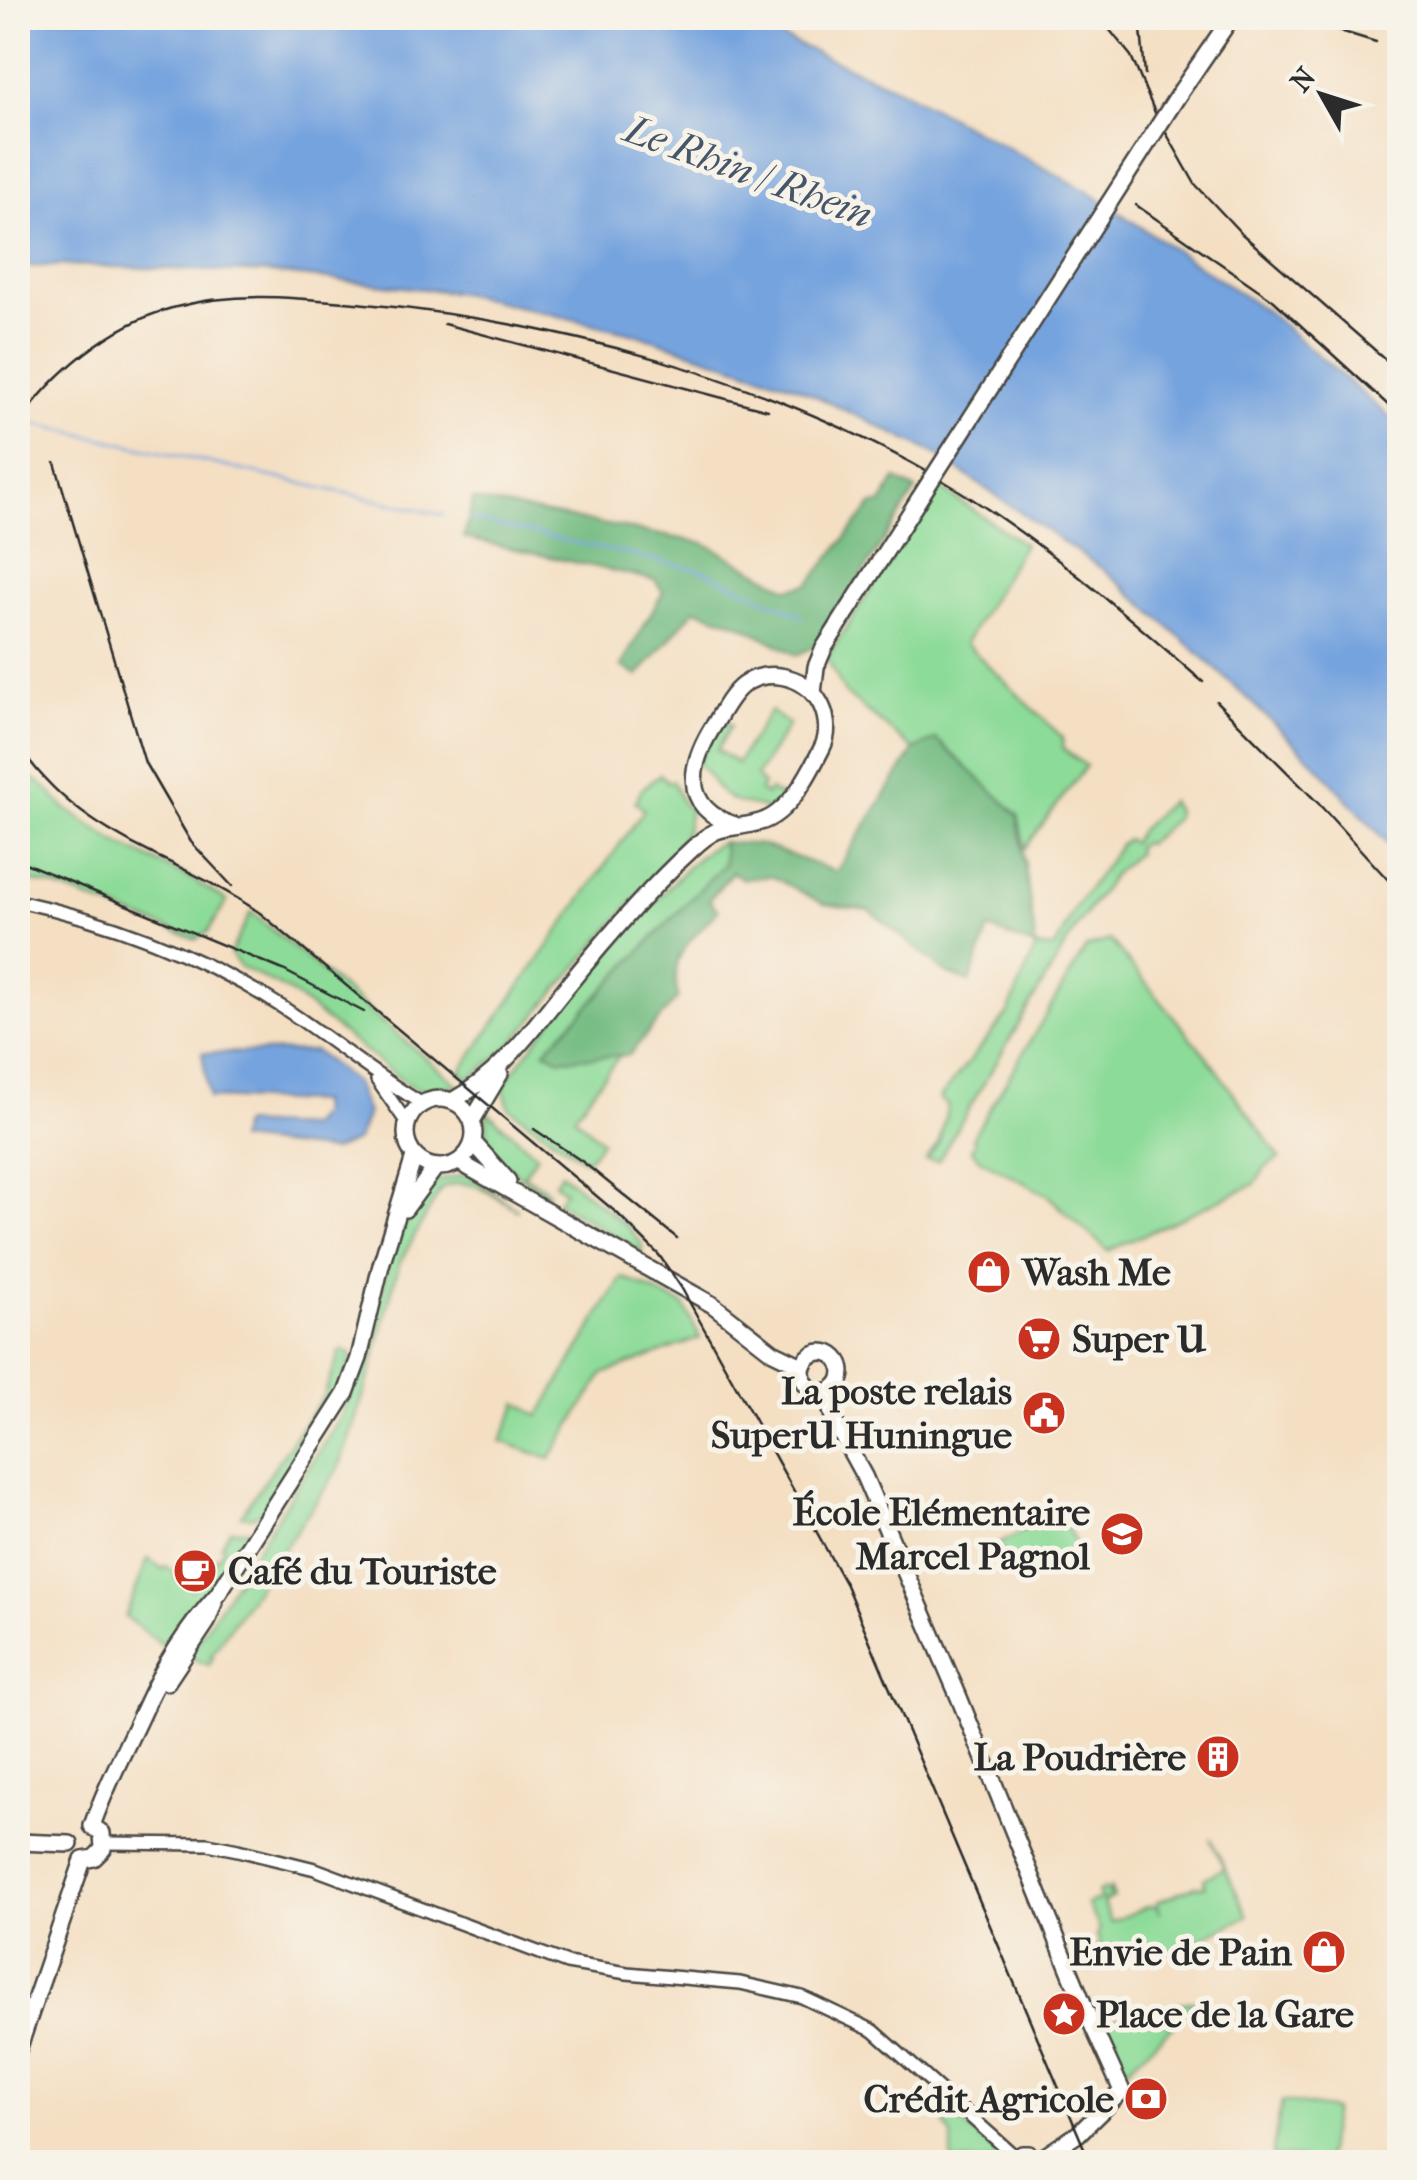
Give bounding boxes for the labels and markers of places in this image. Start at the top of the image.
shop icon: Wash Me [966,1249,1012,1295]
place label: Wash Me [1020,1250,1171,1295]
supermarket icon: Super U [1016,1316,1062,1362]
place label: Super U [1072,1317,1207,1362]
place label: La poste relais SuperU Huningue [711,1369,1012,1458]
public building icon: La poste relais SuperU Huningue [1021,1390,1067,1436]
place label: École Elémentaire Marcel Pagnol [793,1489,1090,1579]
school or university icon: École Elémentaire Marcel Pagnol [1099,1511,1145,1557]
cafe icon: Café du Touriste [172,1548,218,1594]
place label: Café du Touriste [228,1549,497,1594]
building icon: La Poudrière [1195,1734,1241,1780]
place label: La Poudrière [974,1735,1186,1780]
shop icon: Envie de Pain [1301,1929,1347,1975]
place label: Envie de Pain [1069,1930,1293,1975]
place icon: Place de la Gare [1041,1991,1087,2037]
place label: Place de la Gare [1096,1992,1354,2037]
bank icon: Crédit Agricole [1123,2076,1169,2122]
place label: Crédit Agricole [863,2077,1114,2122]

